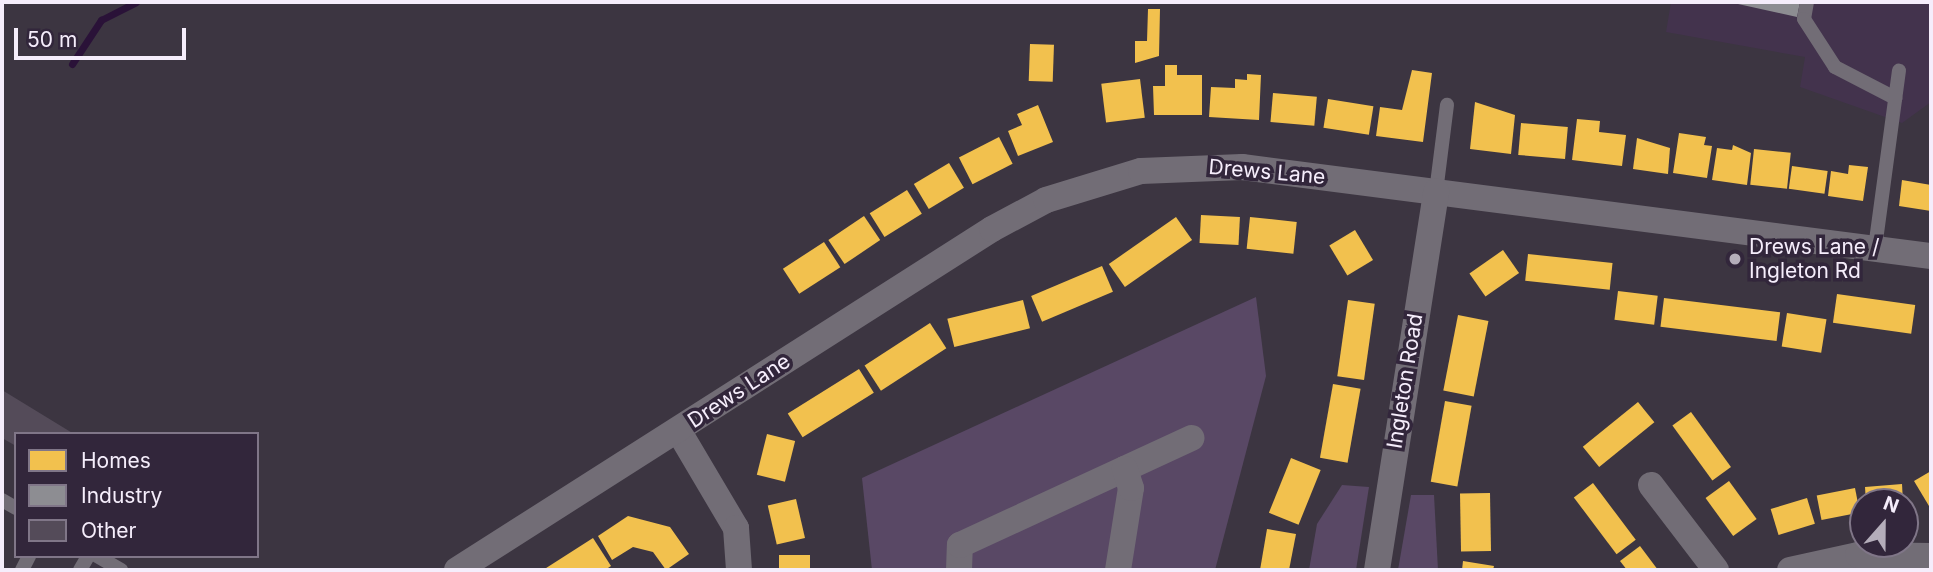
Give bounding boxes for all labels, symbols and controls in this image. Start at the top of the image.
scale bar [18,14,189,58]
text: 50 m [27,27,77,52]
street label: Drews Lane [1208,154,1326,190]
place label: Drews Lane / Ingleton Rd [1749,234,1880,284]
marker: Drews Lane / Ingleton Rd [1727,251,1743,267]
street label: Ingleton Road [1382,312,1428,450]
street label: Drews Lane [683,349,795,433]
legend [14,432,259,558]
text: Homes [81,448,151,473]
text: Industry [81,483,162,508]
north arrow [1849,488,1919,558]
text: N [1880,491,1902,518]
text: Other [81,518,137,543]

